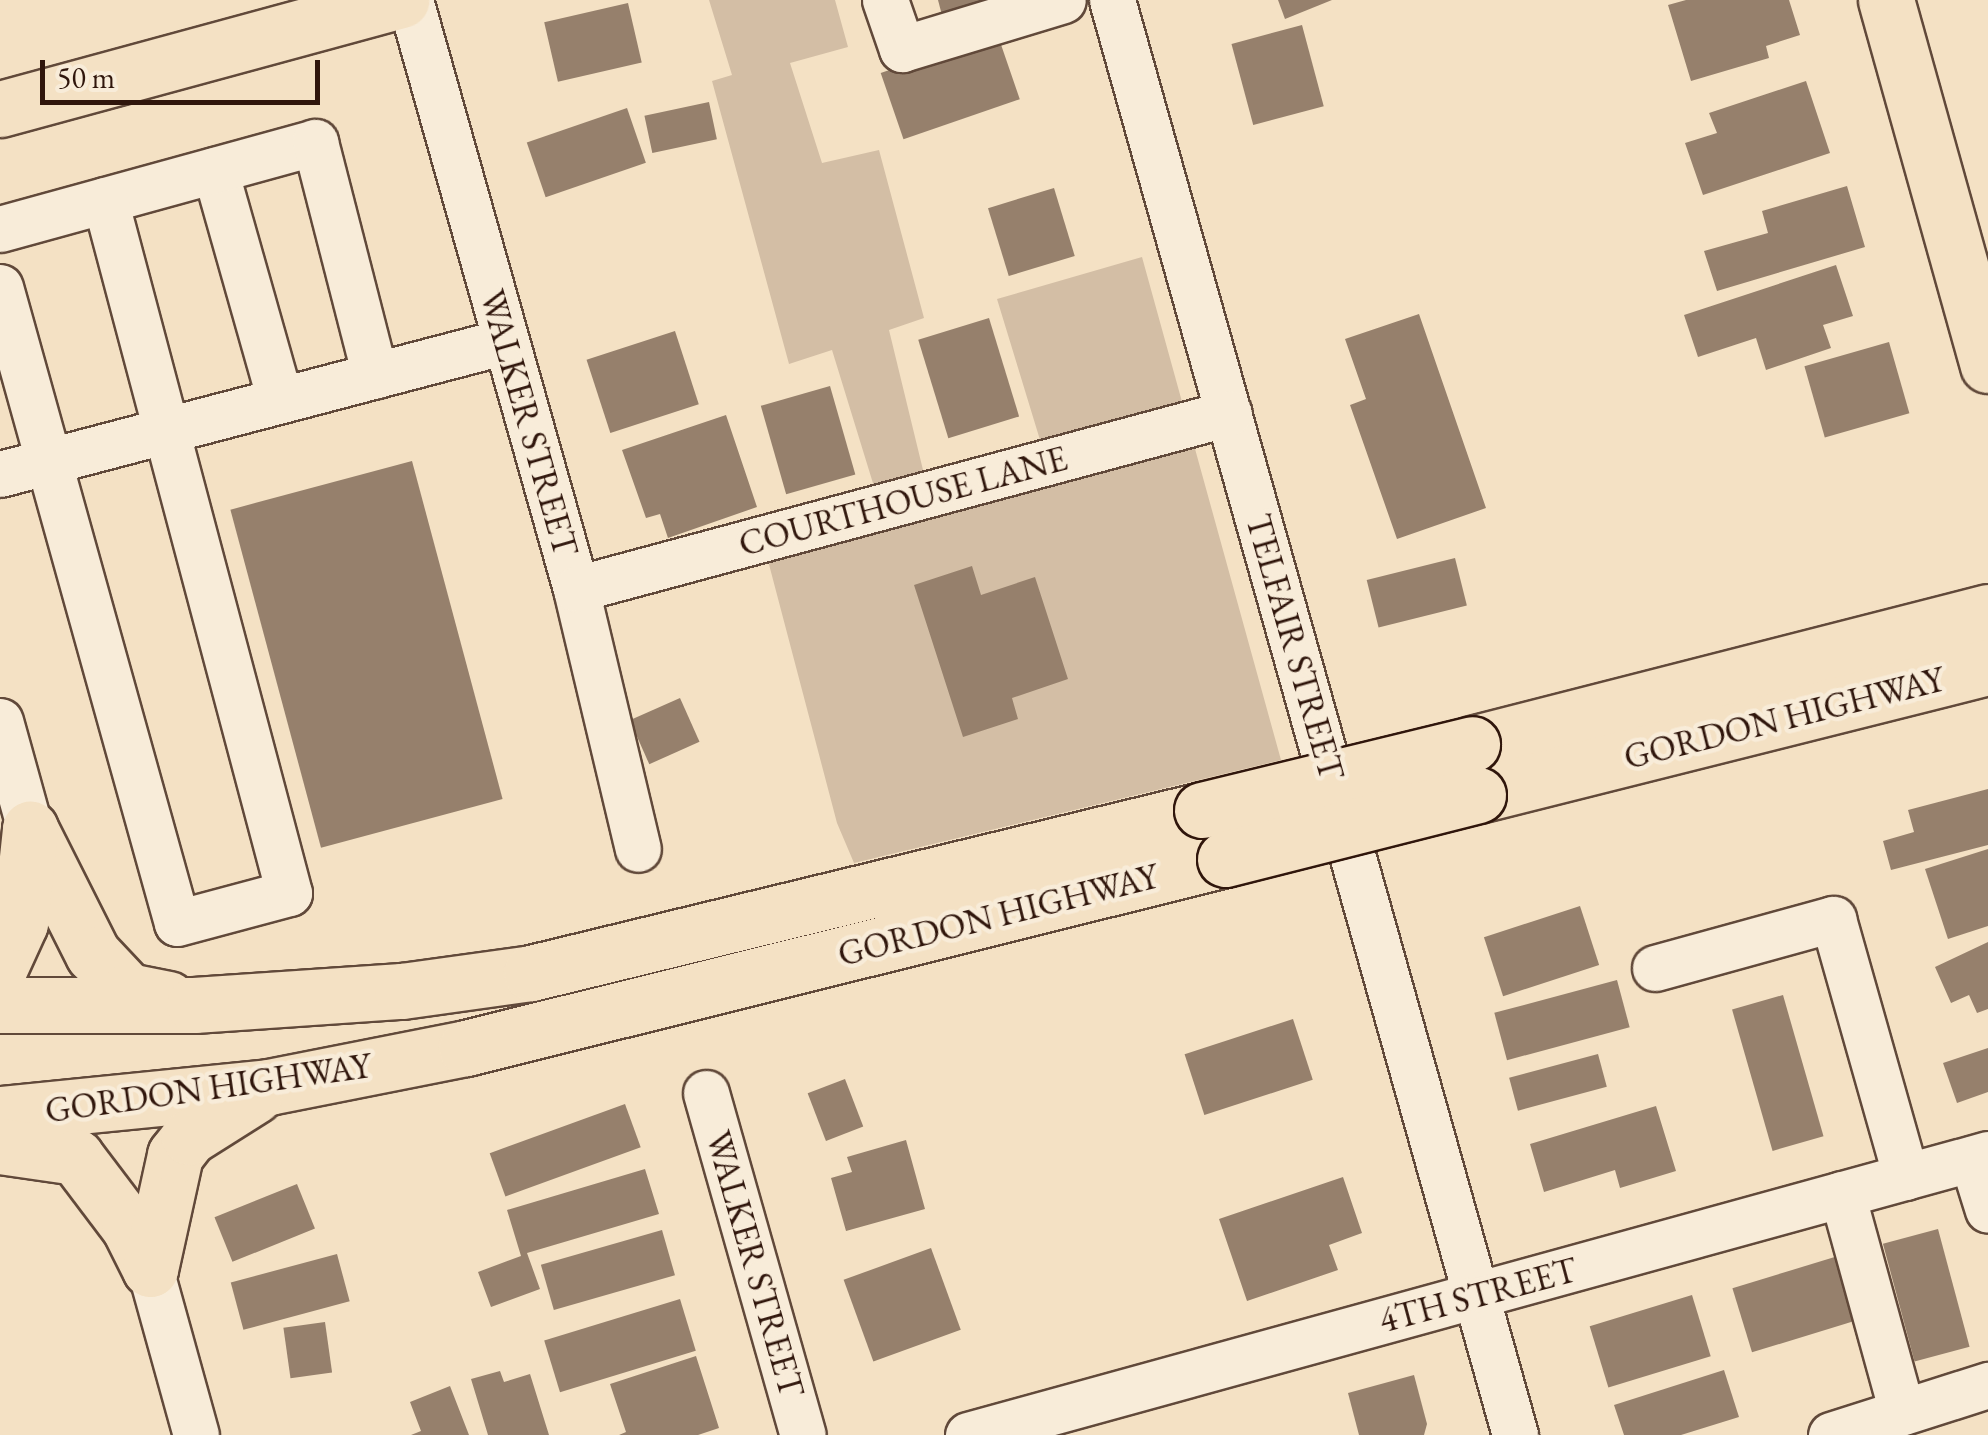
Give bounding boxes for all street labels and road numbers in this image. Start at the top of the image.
street label: WALKER STREET [471,285,587,561]
street label: COURTHOUSE LANE [734,437,1072,565]
street label: TELFAIR STREET [1237,509,1353,785]
street label: GORDON HIGHWAY [1620,658,1948,778]
street label: GORDON HIGHWAY [834,855,1162,975]
street label: GORDON HIGHWAY [42,1044,374,1132]
street label: WALKER STREET [697,1126,813,1402]
street label: 4TH STREET [1374,1248,1582,1342]

